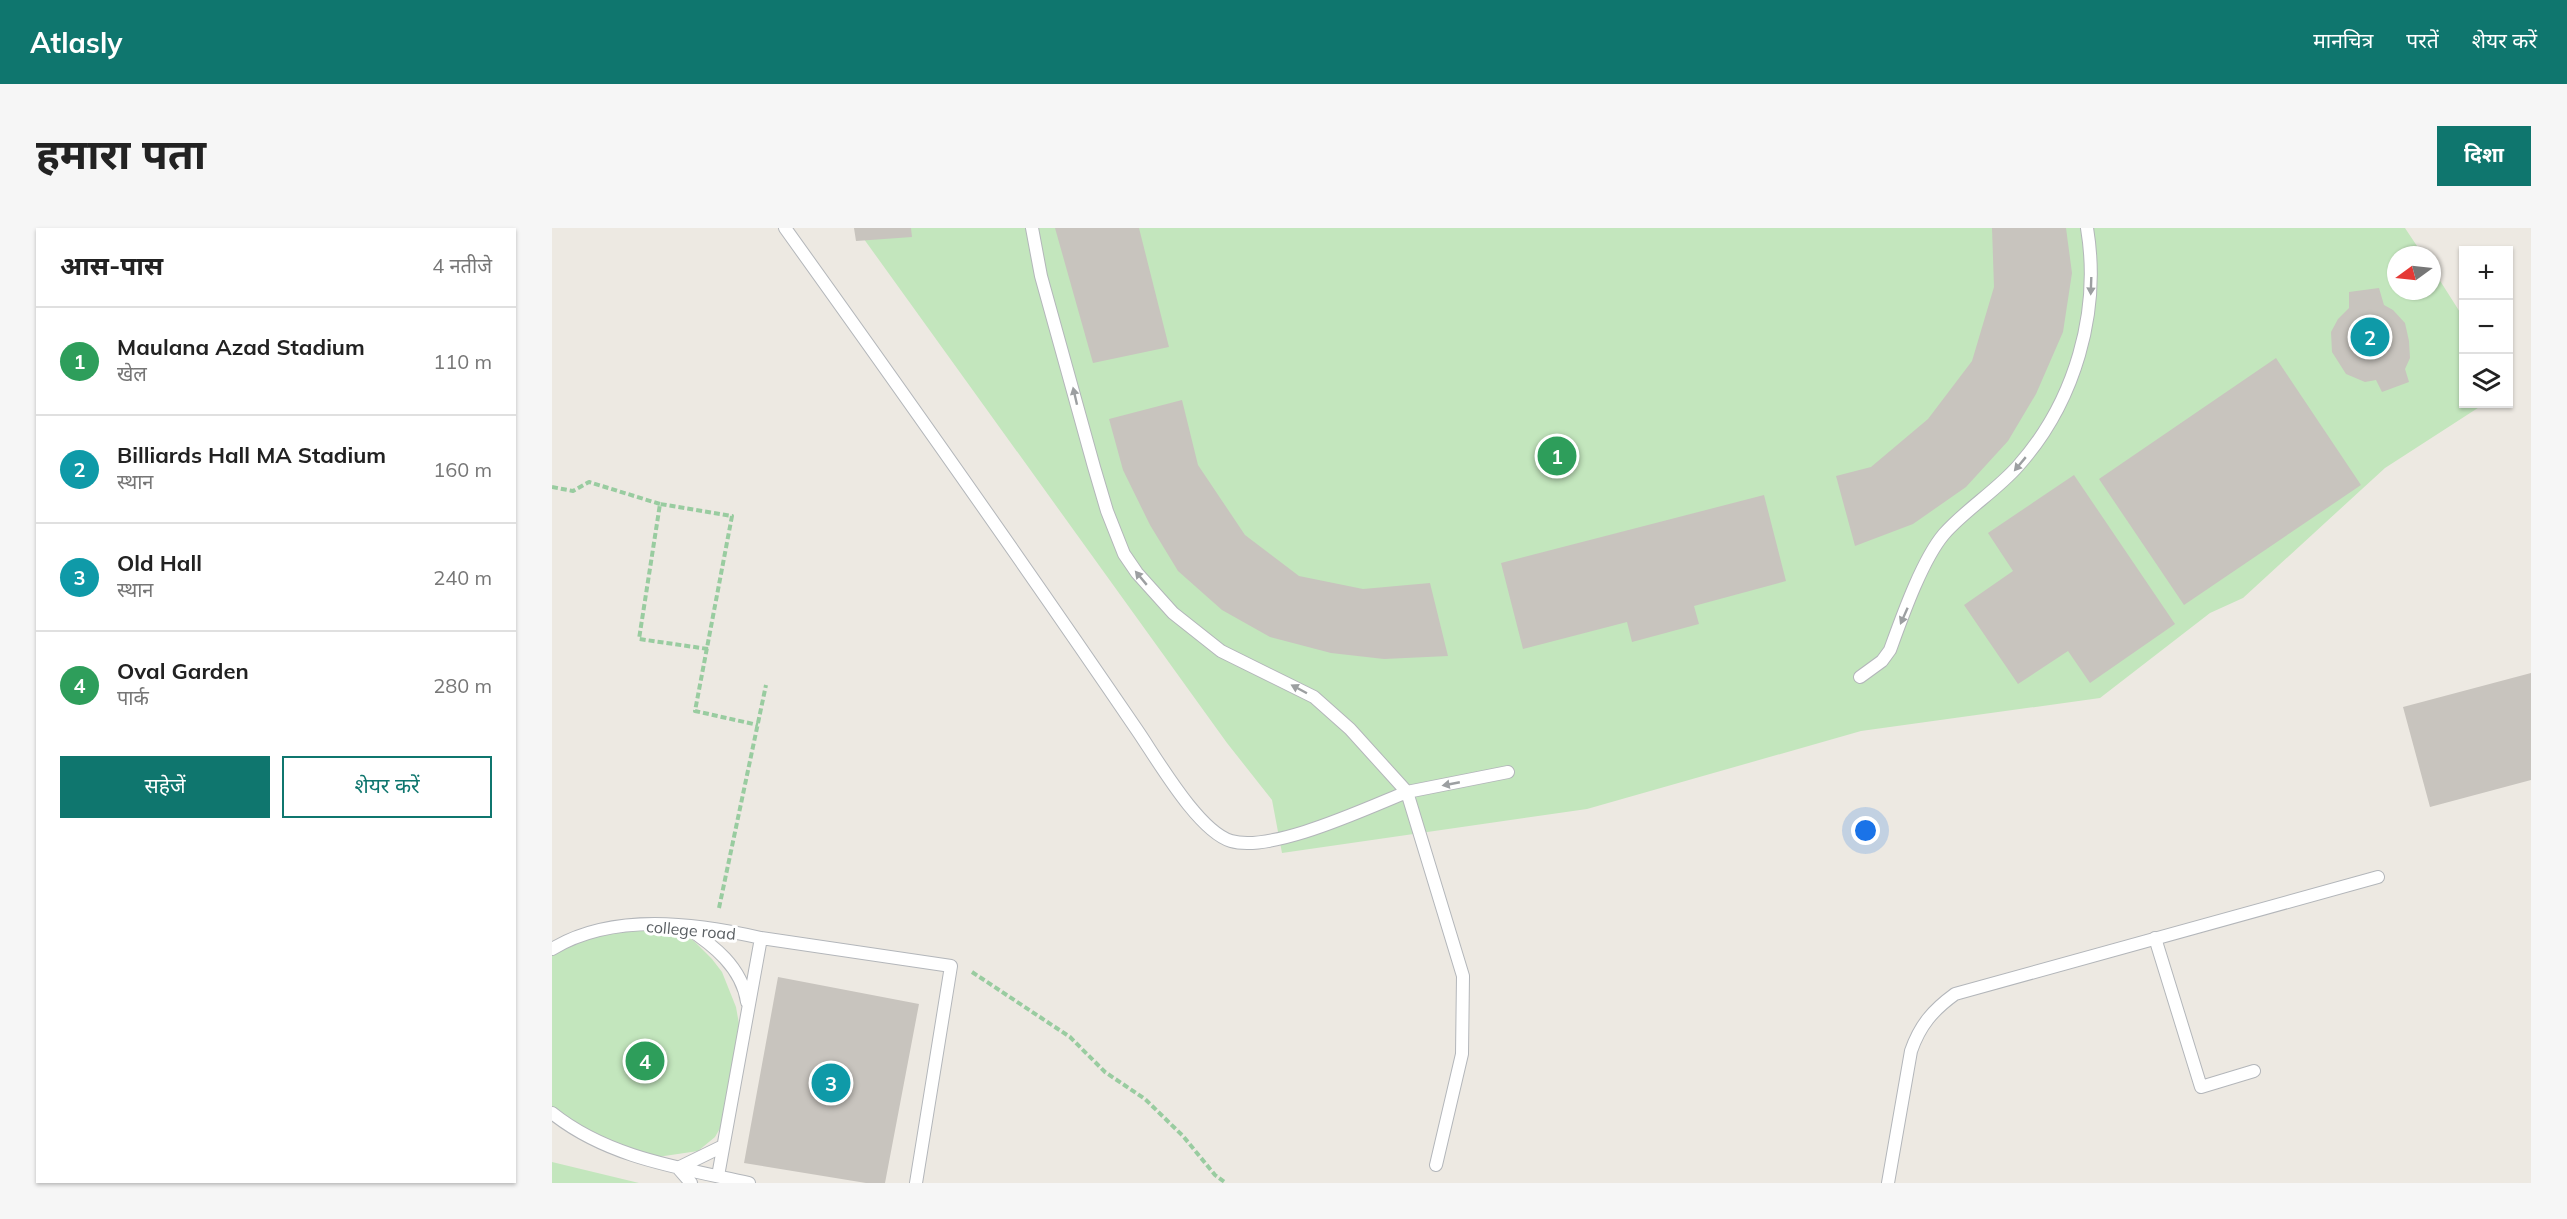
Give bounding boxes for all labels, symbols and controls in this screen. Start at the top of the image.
text: Atlasly [30,25,122,60]
text: मानचित्र [2313,27,2373,53]
text: परतें [2406,27,2439,53]
text: शेयर करें [2472,27,2537,53]
button: दिशा [2437,126,2531,186]
text: हमारा पता [36,127,206,180]
north arrow [2387,246,2441,300]
map controls [2459,246,2513,408]
button: + [2459,246,2513,300]
text: आस-पास [60,249,163,282]
text: 4 नतीजे [432,253,492,278]
one-way arrow [2086,277,2095,296]
button: − [2459,300,2513,354]
pin: 2 [2350,314,2390,360]
text: Maulana Azad Stadium [117,333,365,361]
text: 1 [74,349,86,374]
text: 110 m [433,349,492,374]
button: layers [2459,354,2513,408]
text: खेल [117,361,147,386]
one-way arrow [1070,387,1080,405]
pin: 1 [1538,434,1576,478]
text: Billiards Hall MA Stadium [117,441,386,469]
one-way arrow [2013,456,2026,472]
text: 2 [74,457,86,482]
text: 160 m [433,457,492,482]
text: स्थान [117,469,153,494]
text: Old Hall [117,549,202,577]
text: 3 [74,565,86,590]
text: 240 m [433,565,492,590]
one-way arrow [1135,570,1148,586]
text: स्थान [117,577,153,602]
one-way arrow [1899,608,1908,625]
text: Oval Garden [117,657,249,685]
text: 4 [74,673,86,698]
text: 280 m [433,673,492,698]
one-way arrow [1290,684,1307,694]
text: पार्क [117,685,149,710]
button: सहेजें [60,756,270,818]
button: शेयर करें [282,756,492,818]
one-way arrow [1441,780,1460,789]
your location [1851,816,1880,845]
street label: college road [645,916,737,944]
pin: 4 [626,1038,664,1084]
pin: 3 [812,1060,850,1106]

